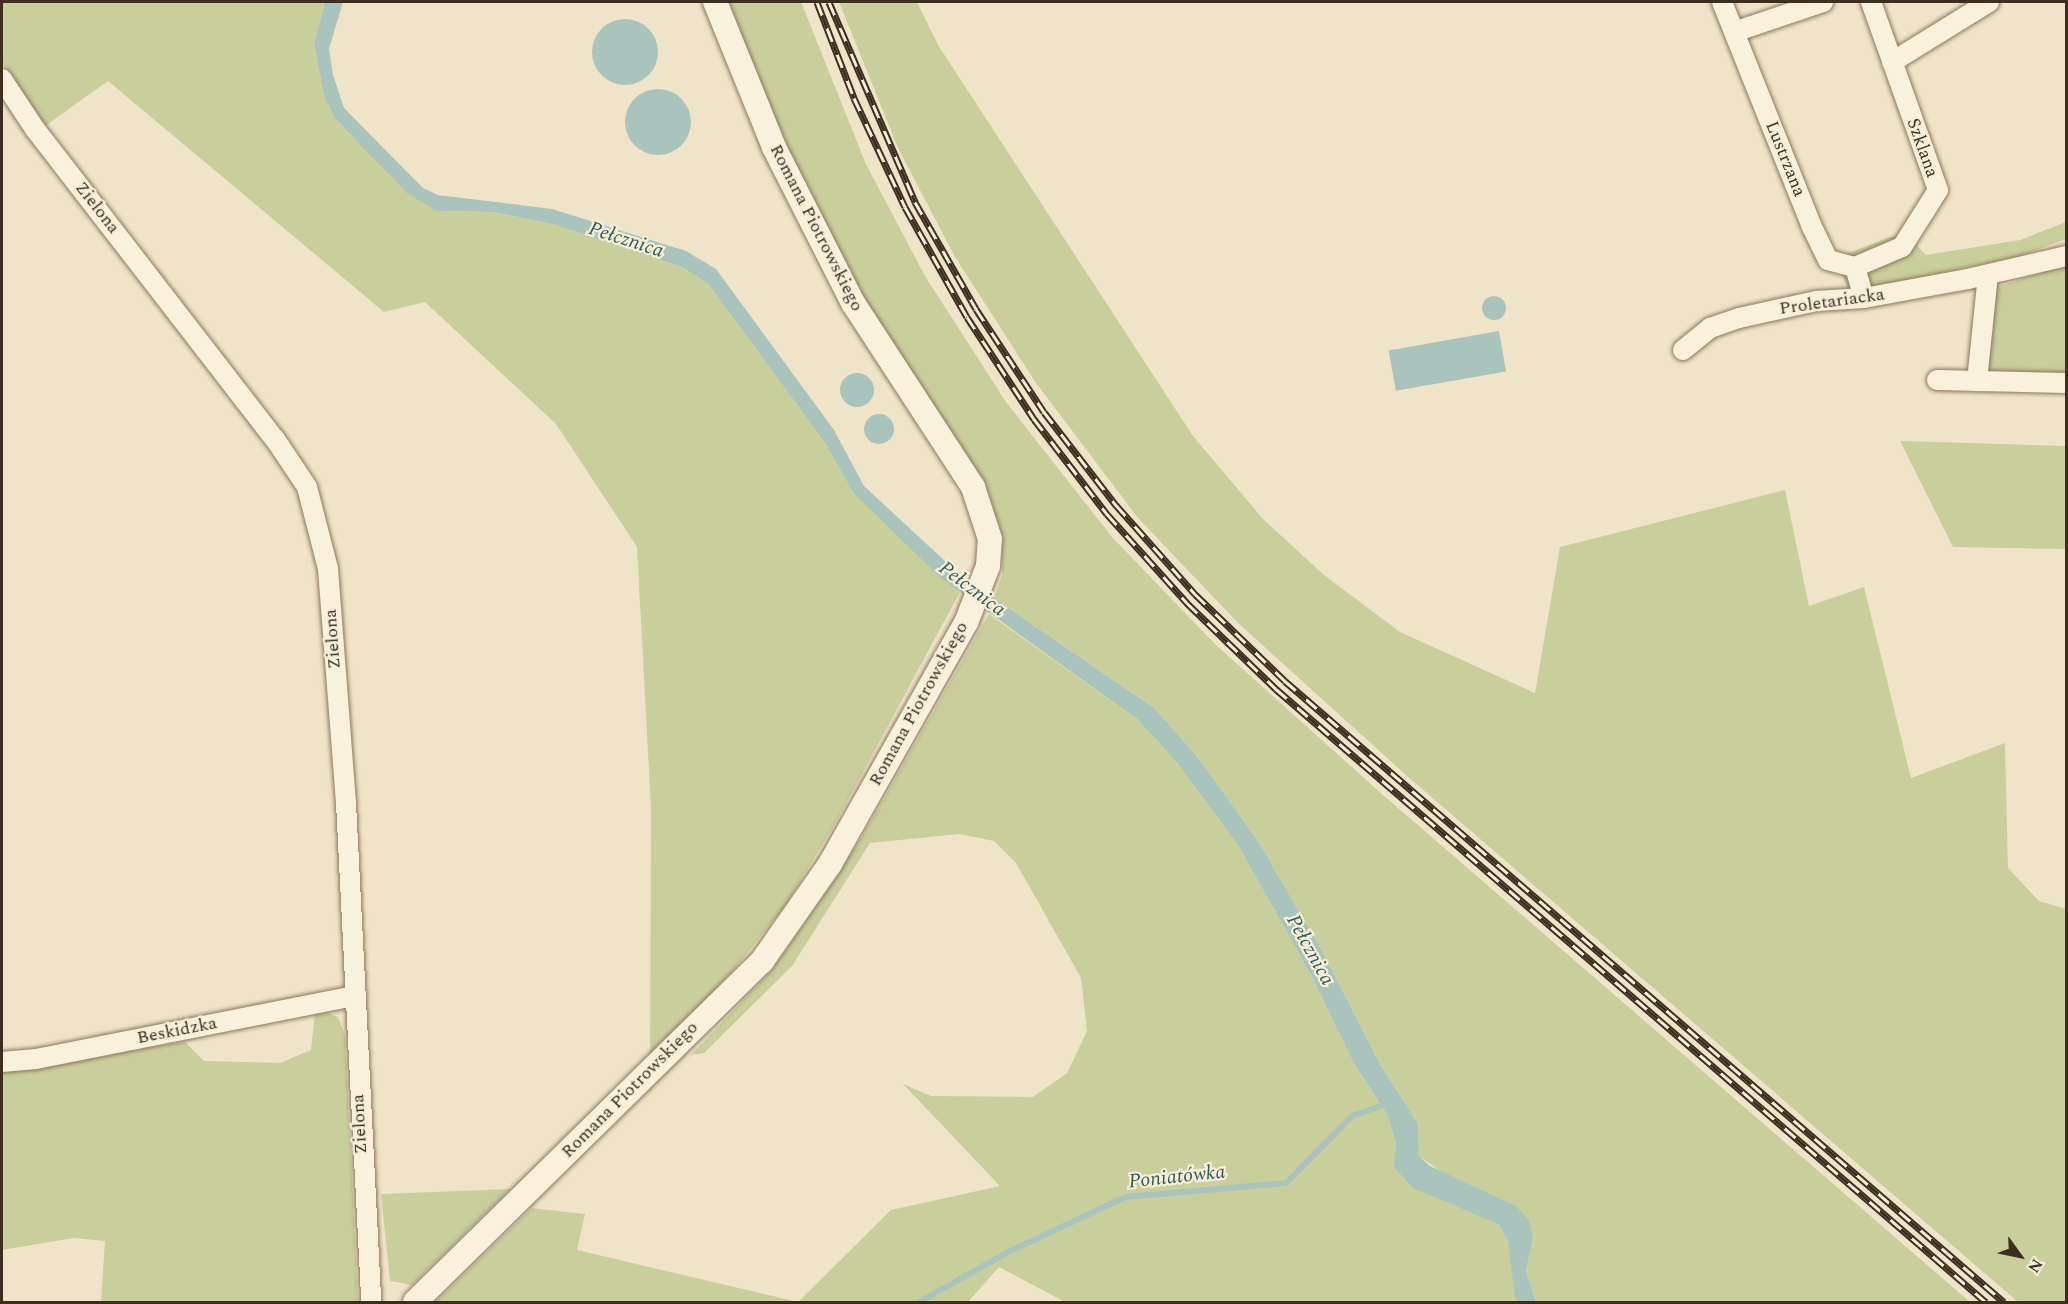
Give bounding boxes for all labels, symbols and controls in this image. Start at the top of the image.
street label: Szklana [1901,115,1943,181]
street label: Lustrzana [1760,118,1810,200]
street label: Romana Piotrowskiego [765,141,867,315]
street label: Zielona [70,178,124,238]
water label: Pełcznica [586,217,666,263]
street label: Proletariacka [1778,284,1886,320]
water label: Pełcznica [934,556,1010,622]
street label: Zielona [320,608,346,670]
street label: Romana Piotrowskiego [865,618,973,790]
water label: Pełcznica [1281,910,1339,990]
street label: Beskidzka [135,1013,219,1049]
street label: Romana Piotrowskiego [557,1017,703,1163]
street label: Zielona [348,1093,372,1155]
water label: Poniatówka [1127,1160,1227,1194]
north arrow [1990,1226,2050,1286]
text: N [2021,1254,2049,1278]

